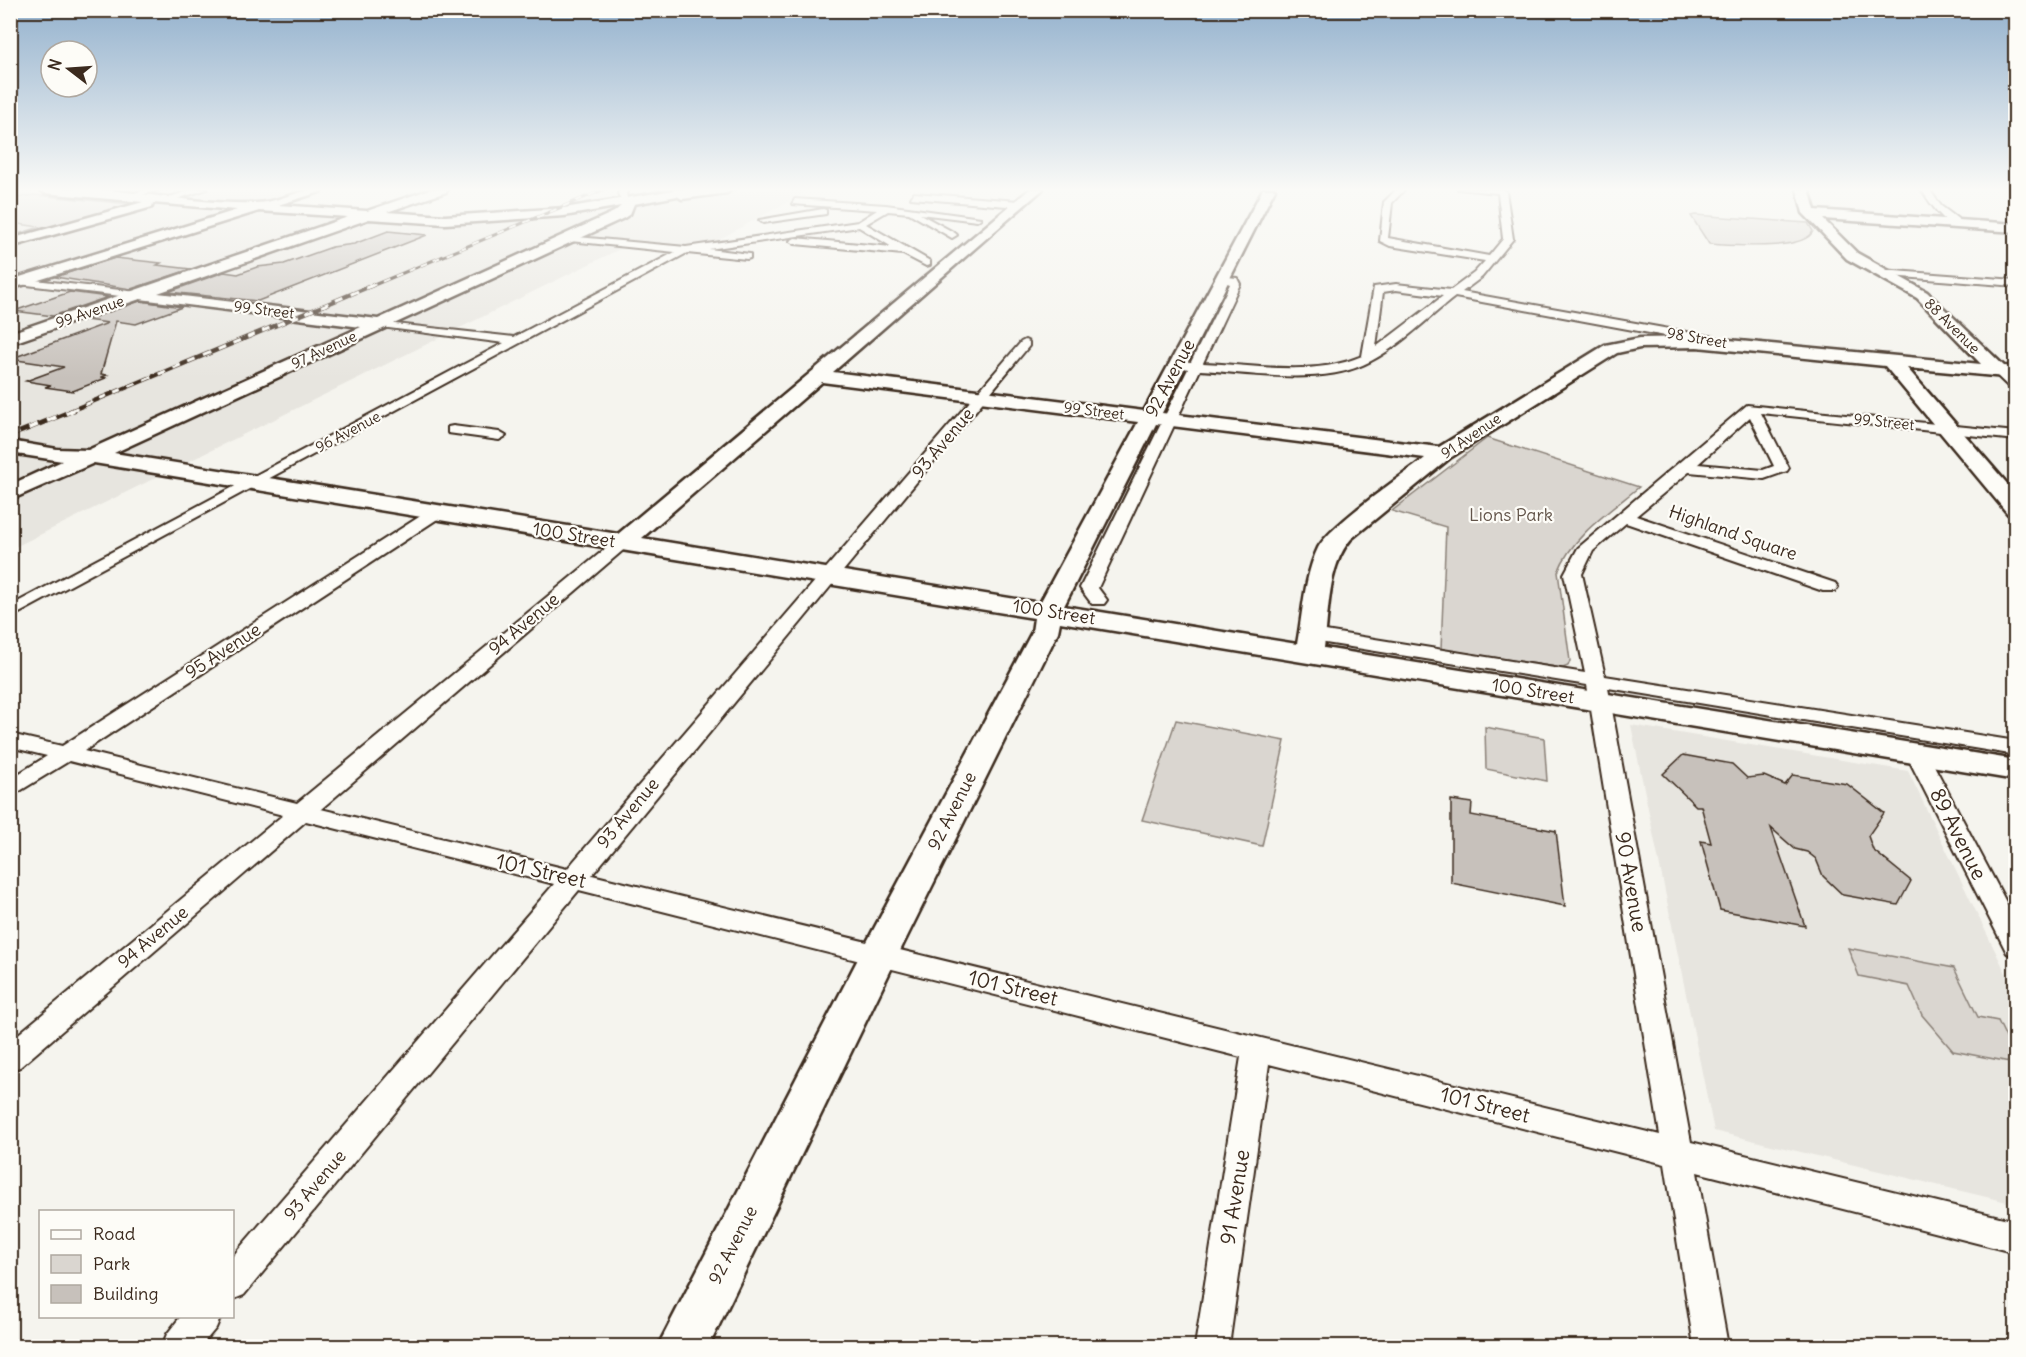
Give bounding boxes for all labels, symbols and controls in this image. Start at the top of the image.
north arrow [39,39,99,99]
text: N [43,56,66,73]
street label: 99 Avenue [53,291,127,332]
street label: 88 Avenue [1920,294,1984,358]
street label: 99 Street [233,296,295,323]
street label: 98 Street [1665,323,1729,352]
street label: 97 Avenue [288,326,359,373]
street label: 92 Avenue [1139,335,1200,421]
street label: 99 Street [1063,397,1125,424]
street label: 93 Avenue [906,403,979,483]
street label: 96 Avenue [312,406,384,457]
street label: 91 Avenue [1437,409,1504,463]
street label: 99 Street [1853,409,1915,434]
street label: Highland Square [1666,500,1800,565]
park label: Lions Park [1469,503,1553,526]
street label: 100 Street [531,517,617,552]
street label: 94 Avenue [484,587,564,660]
street label: 100 Street [1011,594,1097,629]
street label: 95 Avenue [181,618,265,683]
street label: 100 Street [1490,673,1576,708]
street label: 92 Avenue [922,768,981,854]
street label: 93 Avenue [591,773,664,853]
street label: 89 Avenue [1924,783,1993,884]
street label: 90 Avenue [1609,830,1654,934]
street label: 101 Street [493,847,589,894]
street label: 94 Avenue [113,900,193,973]
street label: 101 Street [965,963,1061,1012]
street label: 101 Street [1437,1080,1533,1129]
street label: 93 Avenue [278,1145,351,1225]
street label: 91 Avenue [1214,1147,1255,1246]
street label: 92 Avenue [703,1202,762,1288]
legend [39,1210,234,1318]
text: Road [93,1222,136,1245]
text: Park [93,1252,130,1275]
text: Building [93,1282,158,1305]

